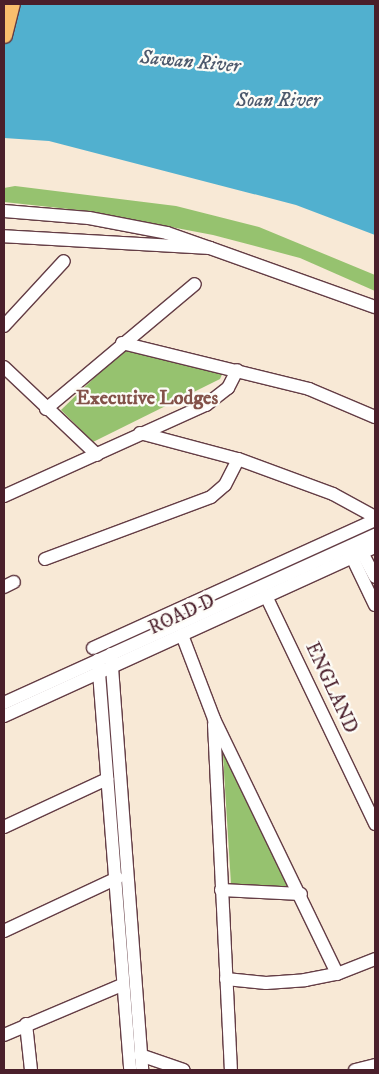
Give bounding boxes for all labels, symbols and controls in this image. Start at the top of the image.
water label: Sawan River [139,46,241,78]
water label: Soan River [236,88,320,112]
district label: Executive Lodges [76,386,218,410]
street label: ROAD D [145,590,219,640]
street label: ENGLAND [300,639,362,737]

